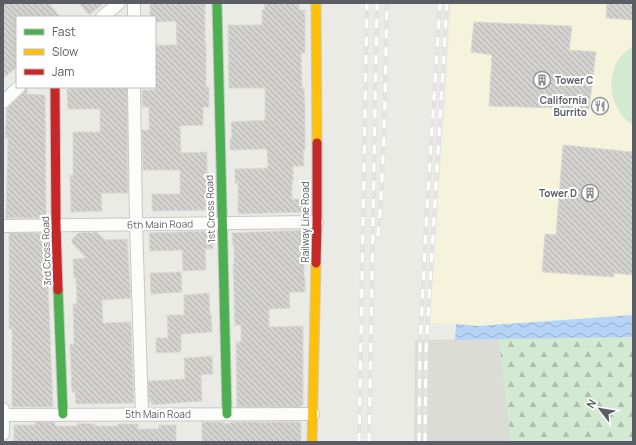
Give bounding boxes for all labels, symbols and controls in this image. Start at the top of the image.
legend [16,16,156,88]
text: Fast [52,23,76,40]
text: Slow [52,43,78,60]
text: Jam [52,63,74,80]
building icon: Tower C [532,70,552,90]
place label: Tower C [555,73,593,87]
place label: California Burrito [540,93,587,119]
restaurant icon: California Burrito [590,96,610,116]
street label: 1st Cross Road [202,175,218,243]
street label: Railway Line Road [298,181,312,263]
building icon: Tower D [580,183,600,203]
place label: Tower D [539,186,577,200]
street label: 3rd Cross Road [38,216,54,286]
street label: 6th Main Road [127,216,193,232]
north arrow [580,389,620,429]
text: N [583,396,600,411]
street label: 5th Main Road [125,407,191,421]

